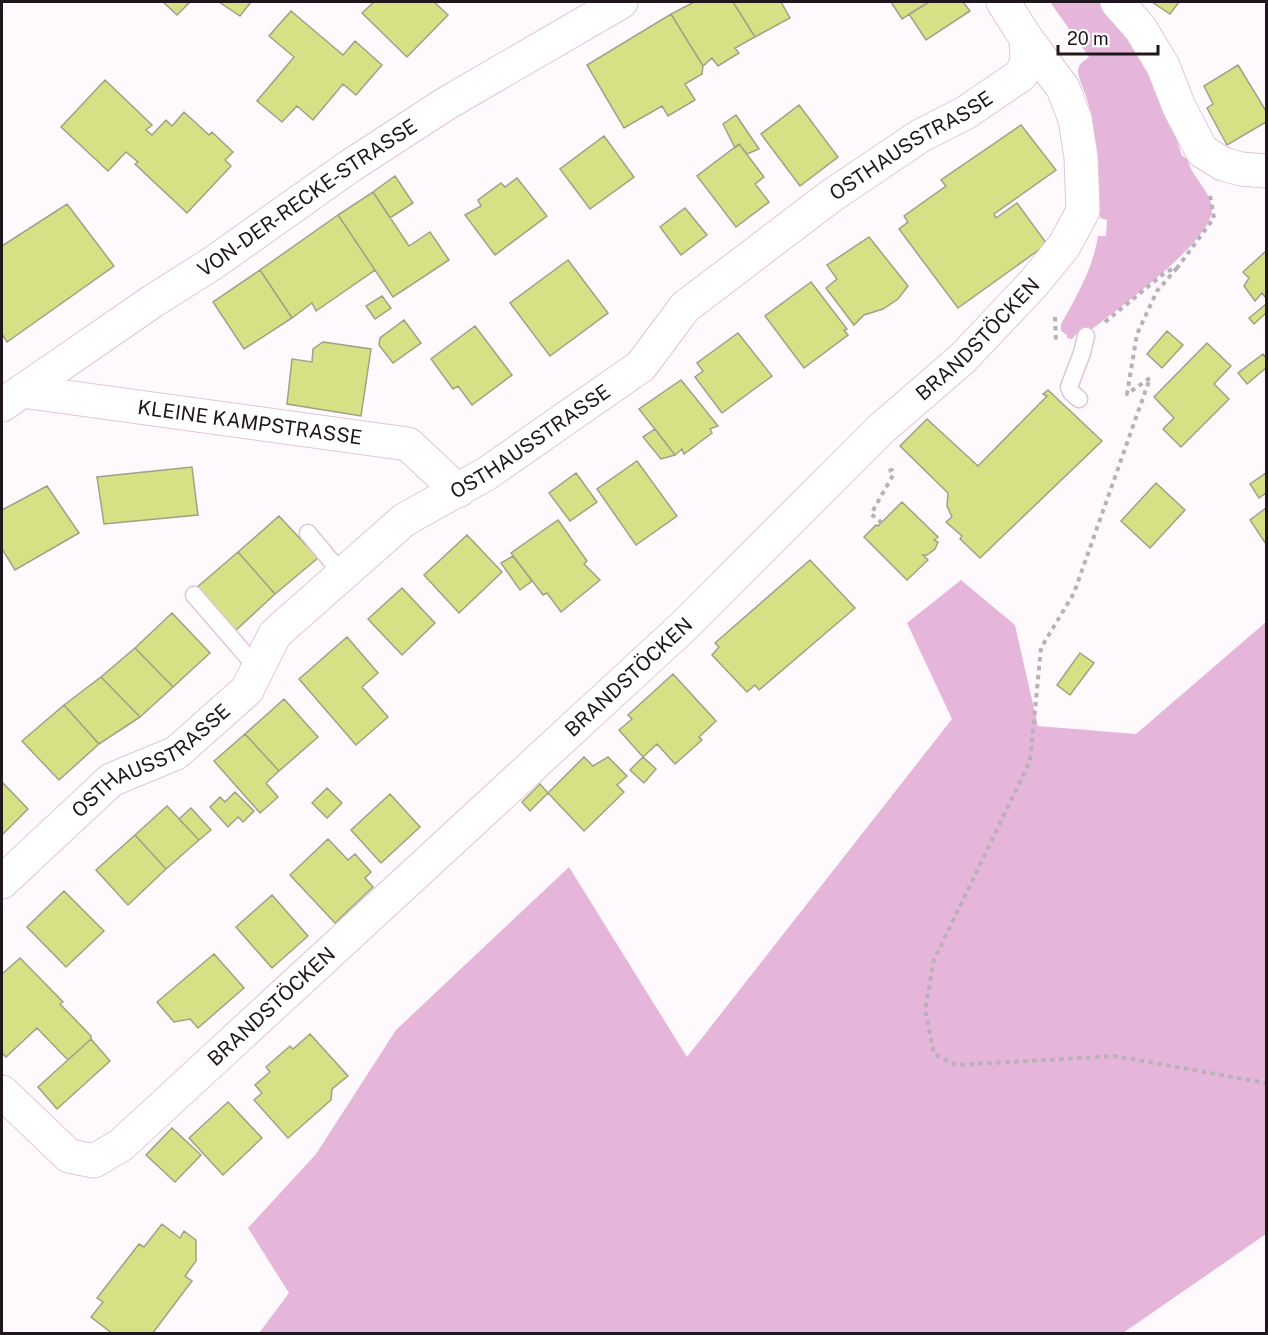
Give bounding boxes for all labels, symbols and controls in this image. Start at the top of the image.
scale bar [1058,18,1158,56]
text: 20 m [1067,28,1109,49]
street label: OSTHAUSSTRASSE [825,86,997,205]
street label: VON-DER-RECKE-STRASSE [193,114,422,282]
street label: BRANDSTÖCKEN [911,273,1045,405]
street label: OSTHAUSSTRASSE [446,379,615,504]
street label: KLEINE KAMPSTRASSE [136,395,364,450]
street label: BRANDSTÖCKEN [560,612,697,742]
street label: OSTHAUSSTRASSE [67,699,235,822]
street label: BRANDSTÖCKEN [203,942,340,1071]

